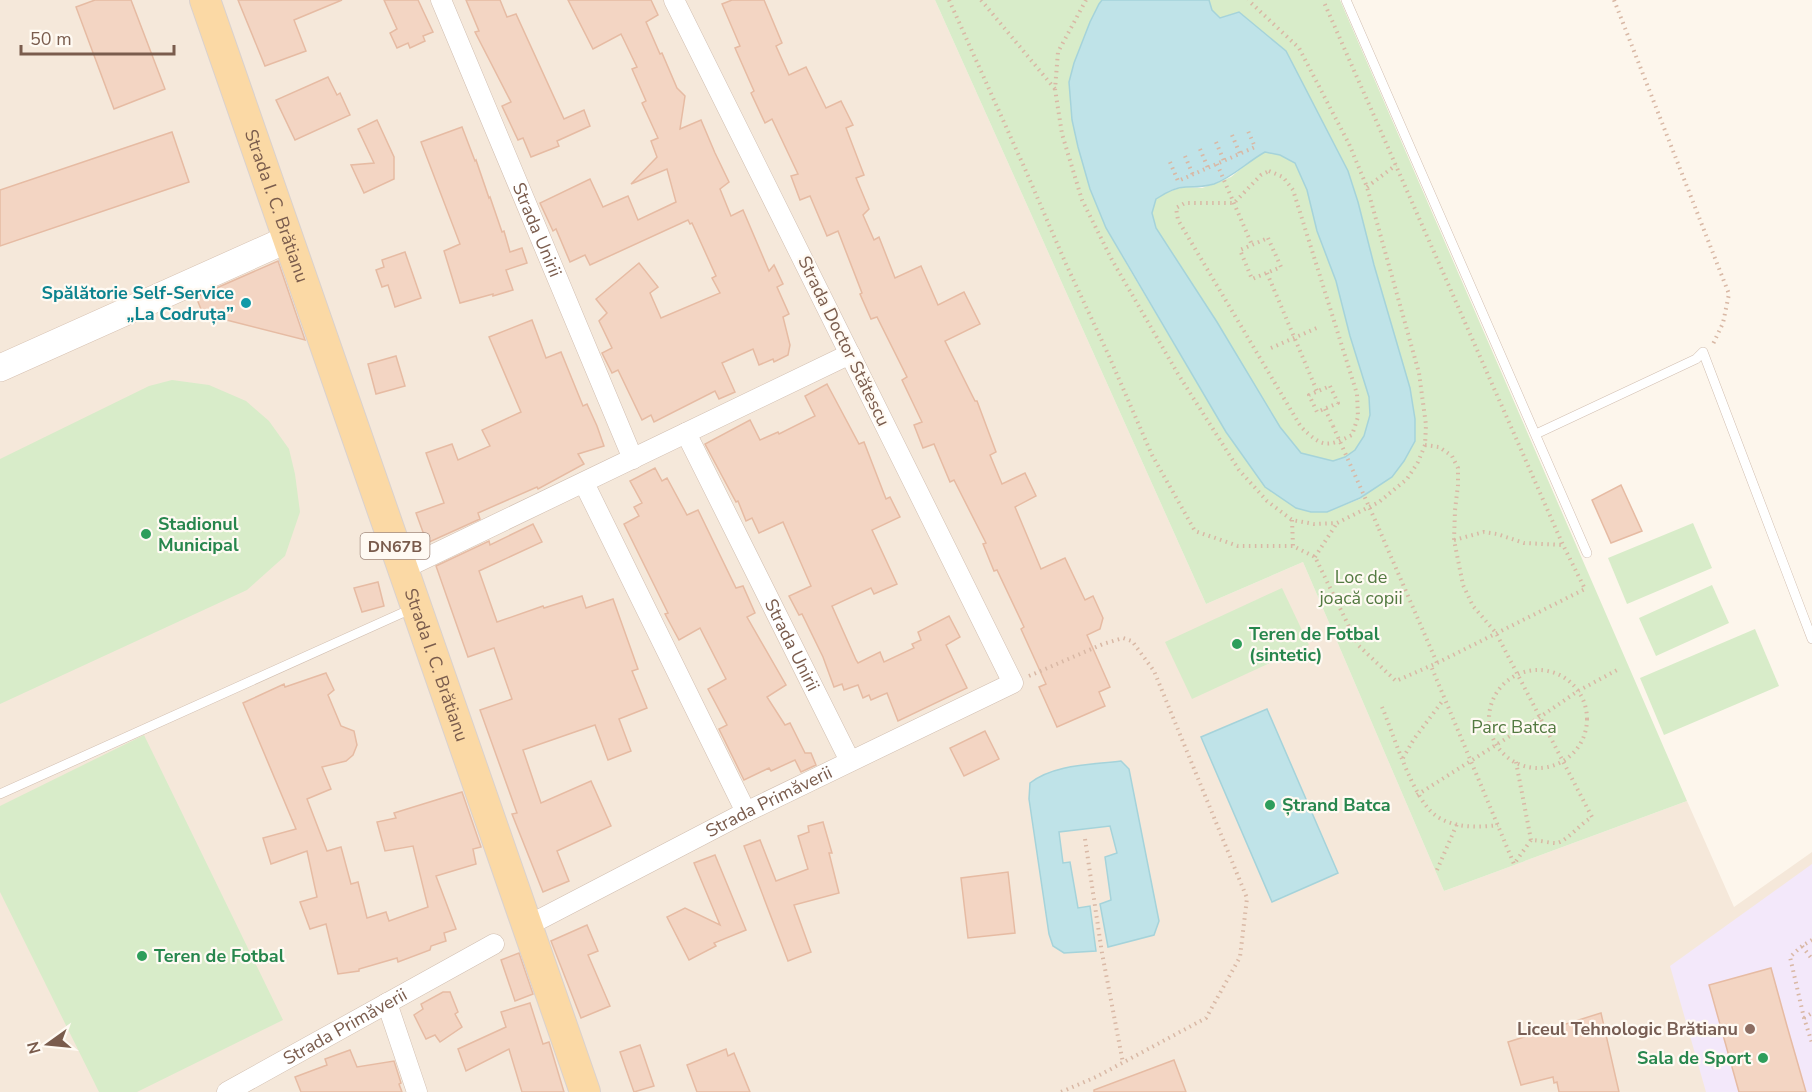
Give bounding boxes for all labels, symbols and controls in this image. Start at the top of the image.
scale bar [21,18,174,56]
text: 50 m [30,27,72,51]
street label: Strada I. C. Brătianu [239,126,314,286]
street label: Strada Unirii [507,179,568,281]
street label: Strada Doctor Stătescu [792,252,896,430]
place label: Spălătorie Self-Service „La Codruța” [42,281,234,326]
marker: Spălătorie Self-Service „La Codruța” [239,296,253,310]
place label: Stadionul Municipal [158,512,239,557]
marker: Stadionul Municipal [139,527,153,541]
road number: DN67B [360,533,430,559]
park label: Loc de joacă copii [1317,565,1403,610]
street label: Strada I. C. Brătianu [399,585,474,745]
street label: Strada Unirii [759,595,825,695]
place label: Teren de Fotbal (sintetic) [1249,622,1380,667]
marker: Teren de Fotbal (sintetic) [1230,637,1244,651]
park label: Parc Batca [1471,715,1557,739]
street label: Strada Primăverii [701,760,836,843]
place label: Ștrand Batca [1282,793,1391,817]
marker: Ștrand Batca [1263,798,1277,812]
place label: Teren de Fotbal [154,944,285,968]
marker: Teren de Fotbal [135,949,149,963]
street label: Strada Primăverii [279,983,411,1071]
north arrow [18,1014,78,1074]
place label: Liceul Tehnologic Brătianu [1517,1017,1738,1041]
marker: Liceul Tehnologic Brătianu [1743,1022,1757,1036]
text: N [22,1039,47,1056]
place label: Sala de Sport [1637,1046,1751,1070]
marker: Sala de Sport [1756,1051,1770,1065]

